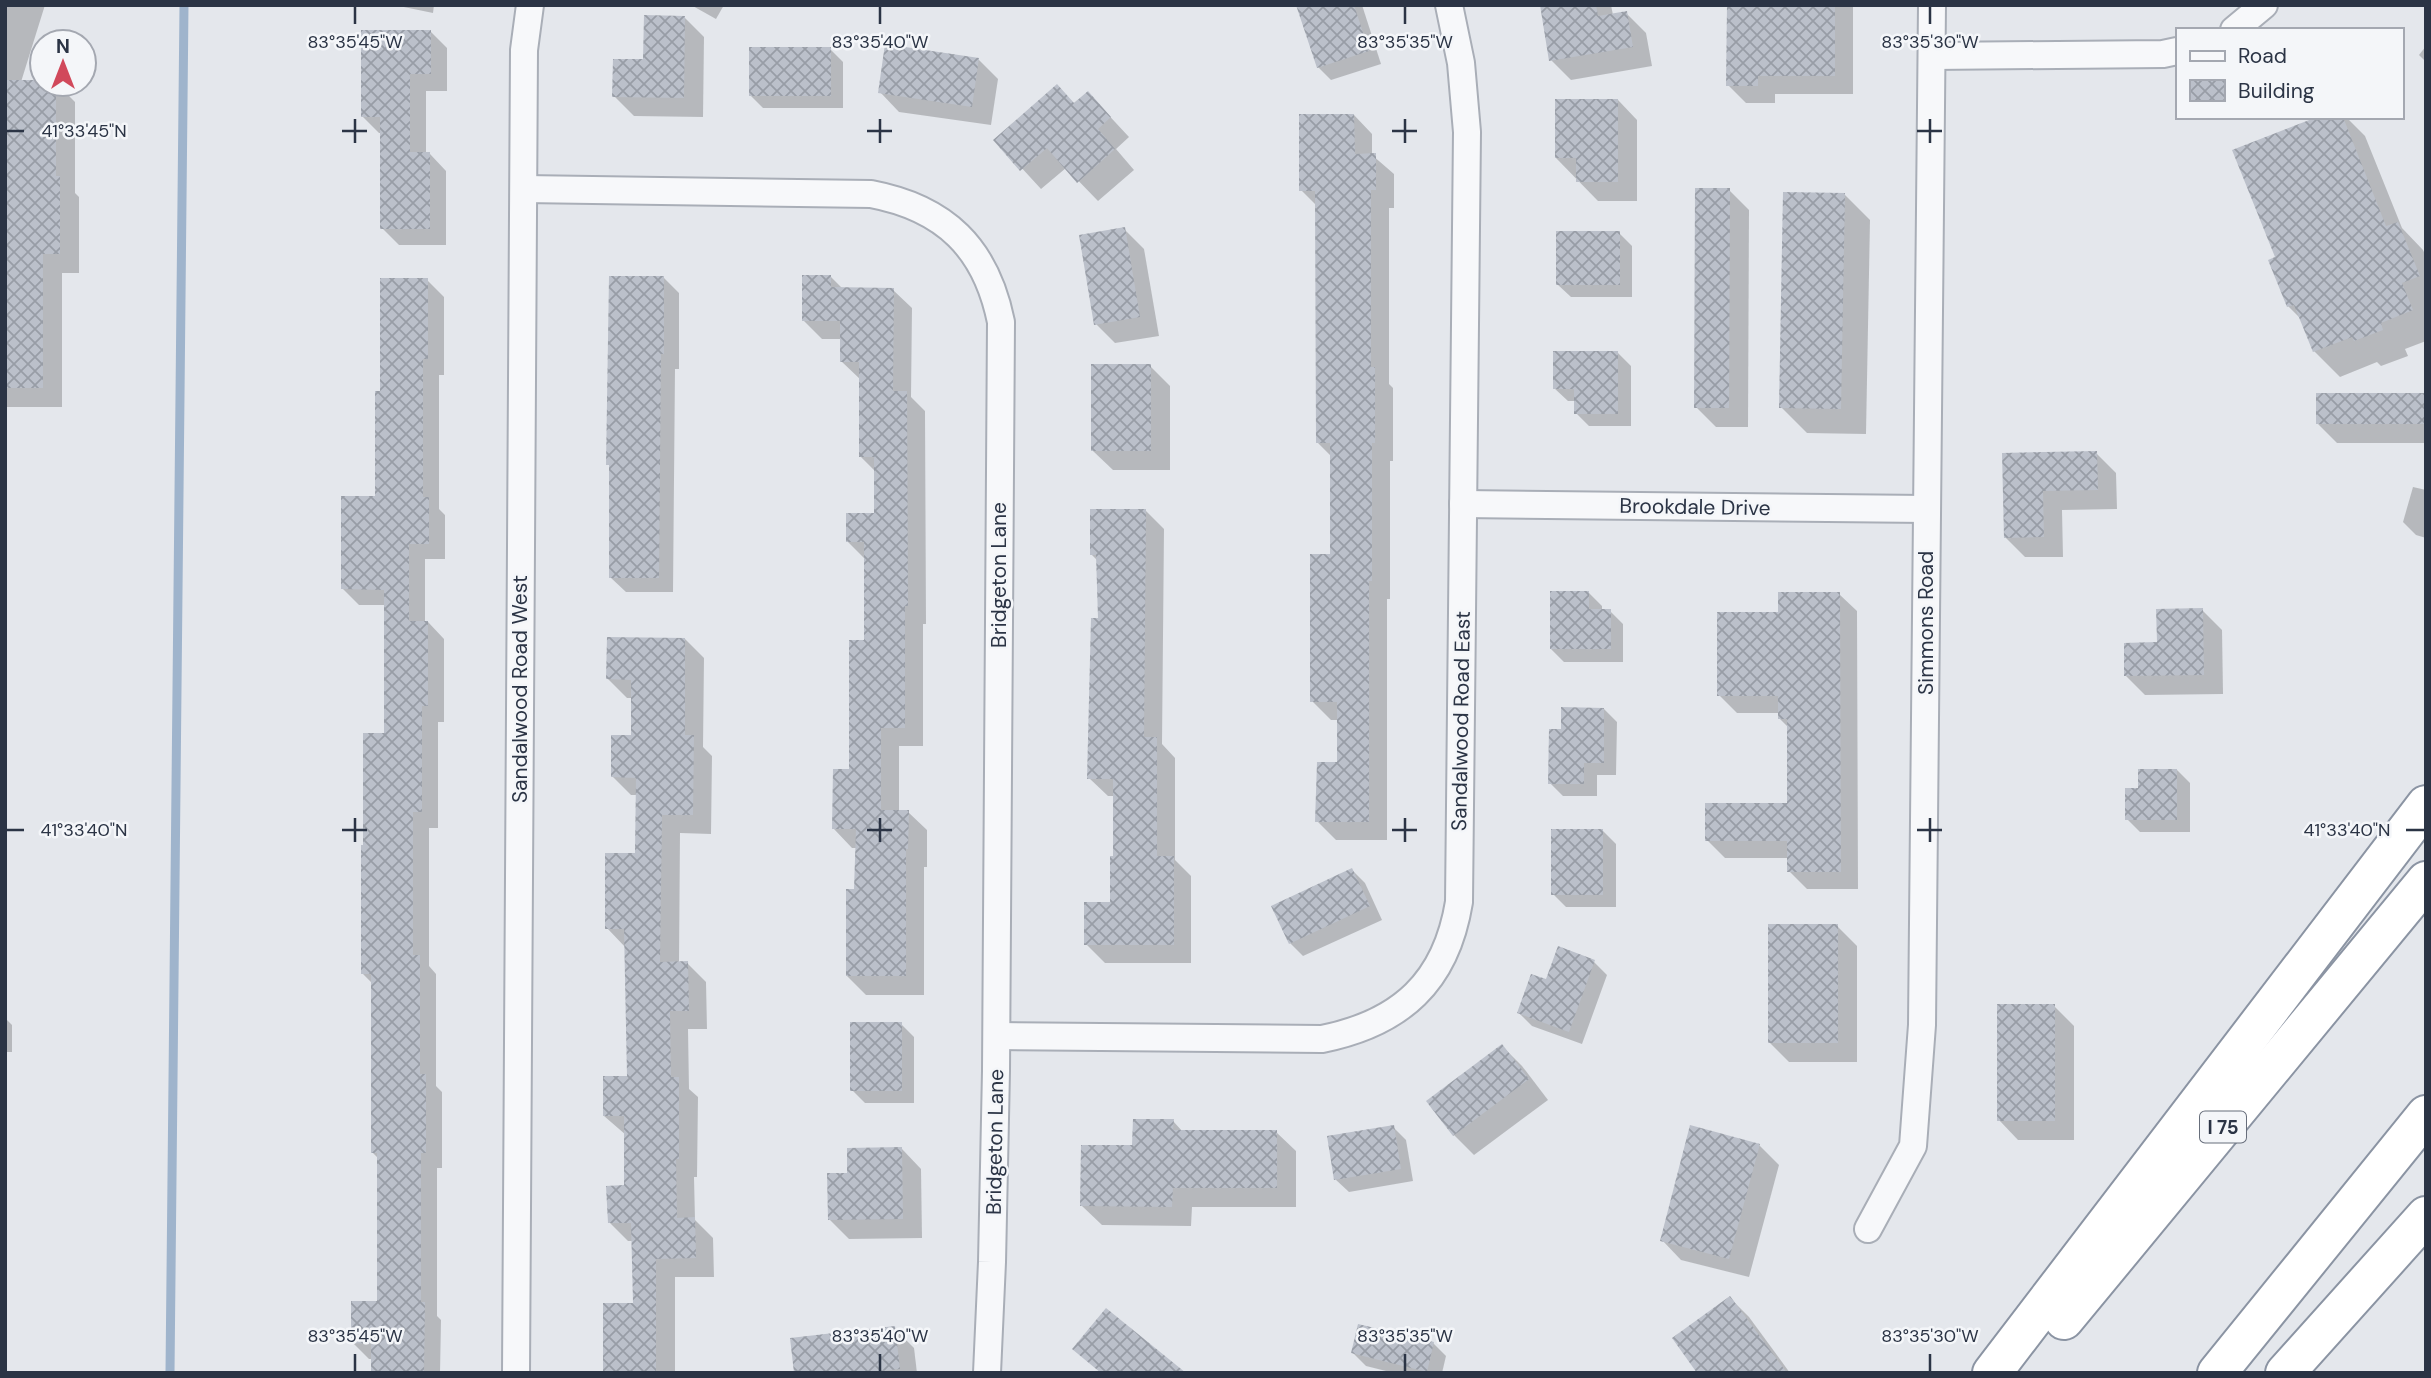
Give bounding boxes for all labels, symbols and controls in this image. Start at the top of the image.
north arrow [28,28,98,98]
legend [2176,28,2403,119]
text: 83°35'45"W [307,30,403,54]
text: 83°35'40"W [832,30,928,54]
text: 83°35'35"W [1357,30,1453,54]
text: 83°35'30"W [1881,30,1979,54]
text: N [56,34,70,59]
text: Road [2238,42,2287,70]
text: Building [2238,77,2315,105]
text: 41°33'45"N [41,119,127,143]
street label: Brookdale Drive [1619,492,1771,522]
street label: Bridgeton Lane [985,502,1013,648]
street label: Simmons Road [1912,551,1940,695]
street label: Sandalwood Road West [506,575,534,803]
street label: Sandalwood Road East [1445,611,1477,831]
text: 41°33'40"N [41,818,127,842]
text: 41°33'40"N [2304,818,2390,842]
street label: Bridgeton Lane [980,1069,1010,1215]
road number: I 75 [2200,1112,2246,1142]
text: 83°35'45"W [307,1324,403,1348]
text: 83°35'40"W [832,1324,928,1348]
text: 83°35'35"W [1357,1324,1453,1348]
text: 83°35'30"W [1881,1324,1979,1348]

